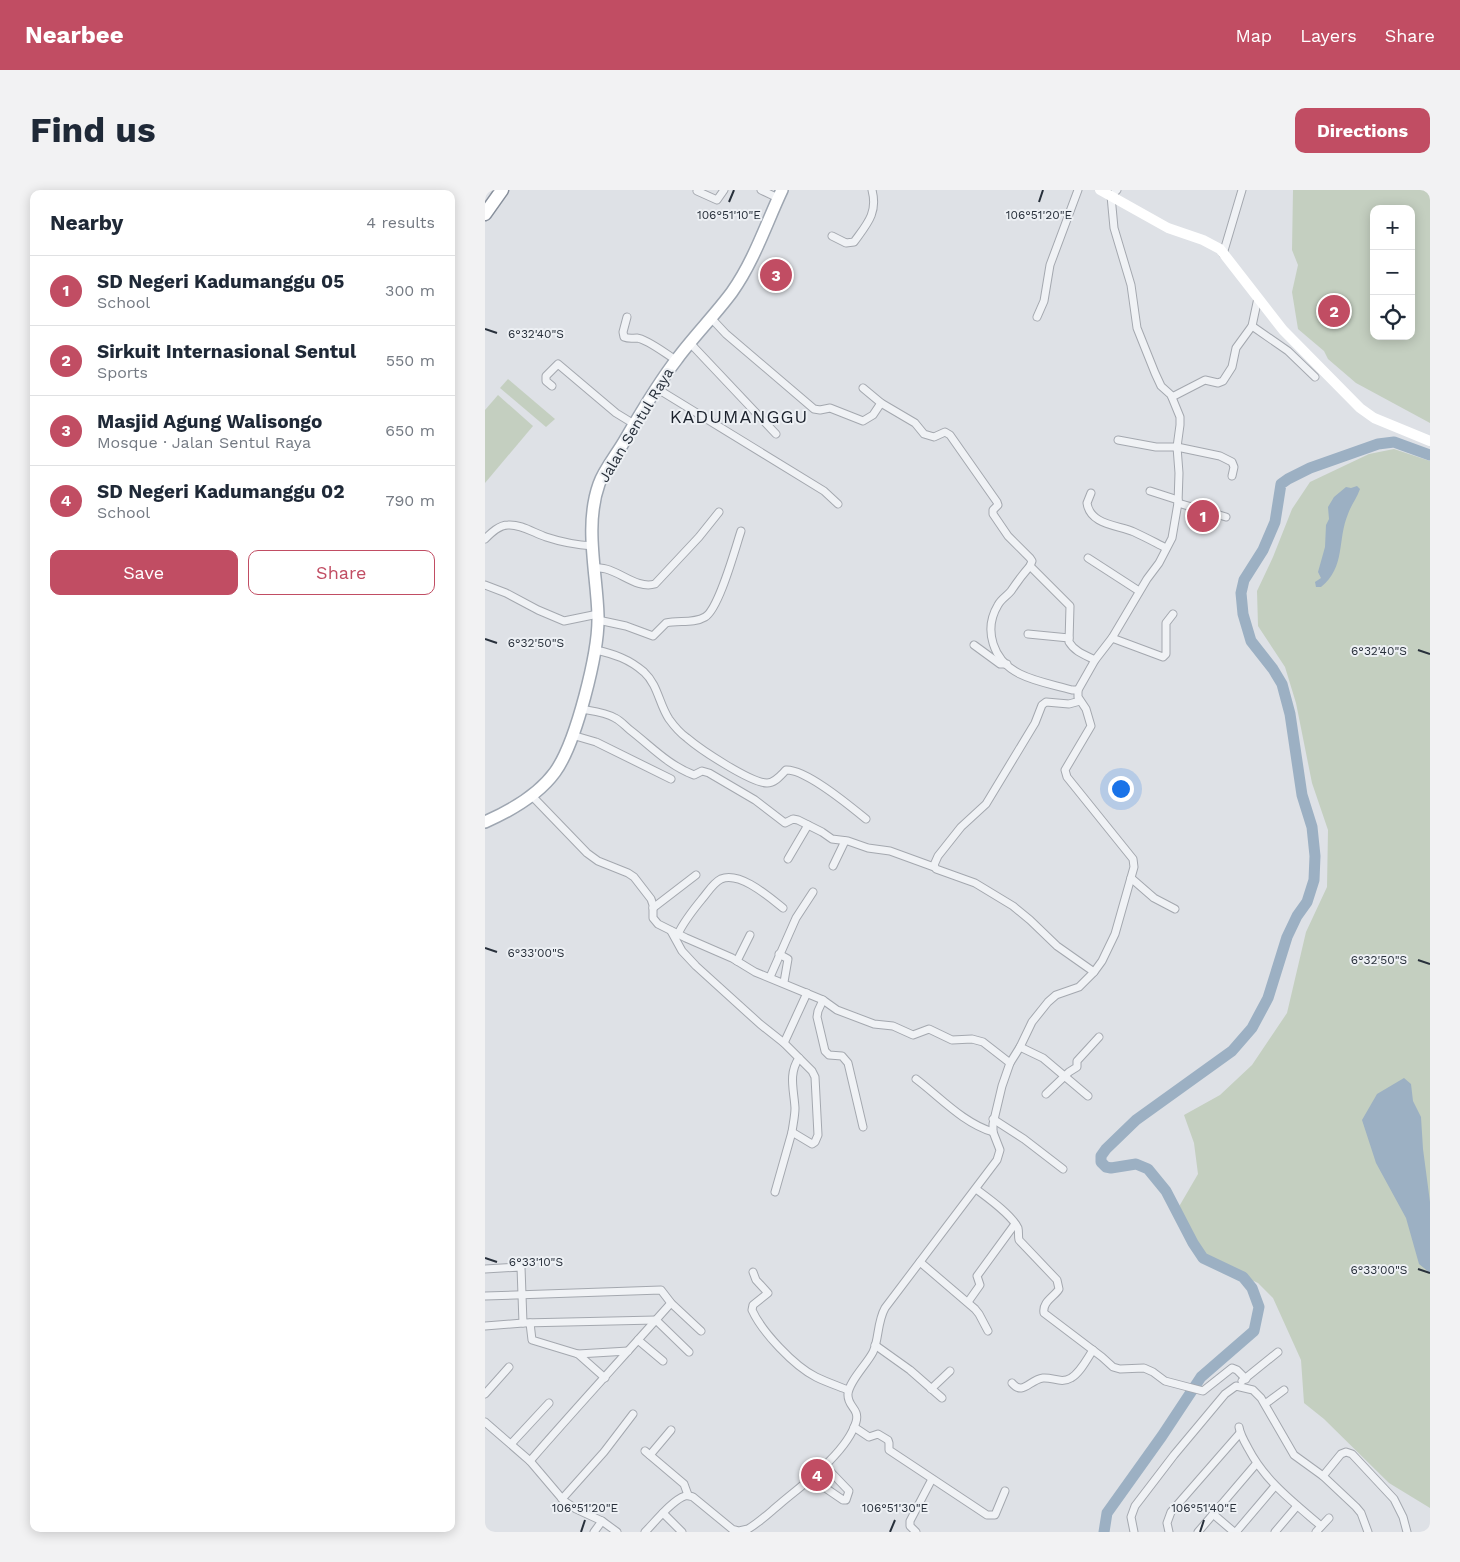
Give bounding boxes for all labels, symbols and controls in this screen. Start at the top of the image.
text: Nearbee [25,21,124,49]
text: Map [1235,25,1272,46]
text: Layers [1300,25,1357,46]
text: Share [1385,25,1435,46]
button: Directions [1295,108,1430,153]
text: Find us [30,109,156,151]
map controls [1370,205,1415,340]
button: + [1370,205,1415,250]
text: 106°51'10"E [697,208,761,222]
text: 106°51'20"E [1006,208,1073,222]
text: Nearby [50,210,123,235]
text: 4 results [366,213,435,232]
button: − [1370,250,1415,295]
pin: 3 [760,256,792,294]
text: SD Negeri Kadumanggu 05 [97,270,344,293]
text: 1 [63,281,69,300]
text: 300 m [385,281,435,300]
pin: 2 [1318,292,1350,330]
text: School [97,293,150,312]
button: locate [1370,295,1415,340]
text: 6°32'40"S [508,327,564,341]
text: Sirkuit Internasional Sentul [97,340,356,363]
text: 2 [61,351,71,370]
text: 550 m [386,351,435,370]
text: Sports [97,363,148,382]
street label: Jalan Sentul Raya [595,364,678,486]
district label: KADUMANGGU [670,406,808,427]
text: Masjid Agung Walisongo [97,410,322,433]
text: 3 [61,421,71,440]
text: 650 m [385,421,435,440]
text: Mosque · Jalan Sentul Raya [97,433,311,452]
text: SD Negeri Kadumanggu 02 [97,480,345,503]
text: 4 [61,491,71,510]
text: 790 m [385,491,435,510]
pin: 1 [1187,497,1219,535]
text: School [97,503,150,522]
button: Save [50,550,238,595]
button: Share [248,550,435,595]
text: 6°32'50"S [508,636,564,650]
text: 6°32'40"S [1351,644,1407,658]
your location [1108,776,1134,802]
text: 6°33'00"S [507,946,565,960]
text: 6°32'50"S [1351,953,1407,967]
text: 6°33'10"S [509,1255,563,1269]
text: 6°33'00"S [1350,1263,1408,1277]
pin: 4 [801,1456,833,1494]
text: 106°51'20"E [552,1501,619,1515]
text: 106°51'30"E [862,1501,929,1515]
text: 106°51'40"E [1171,1501,1237,1515]

